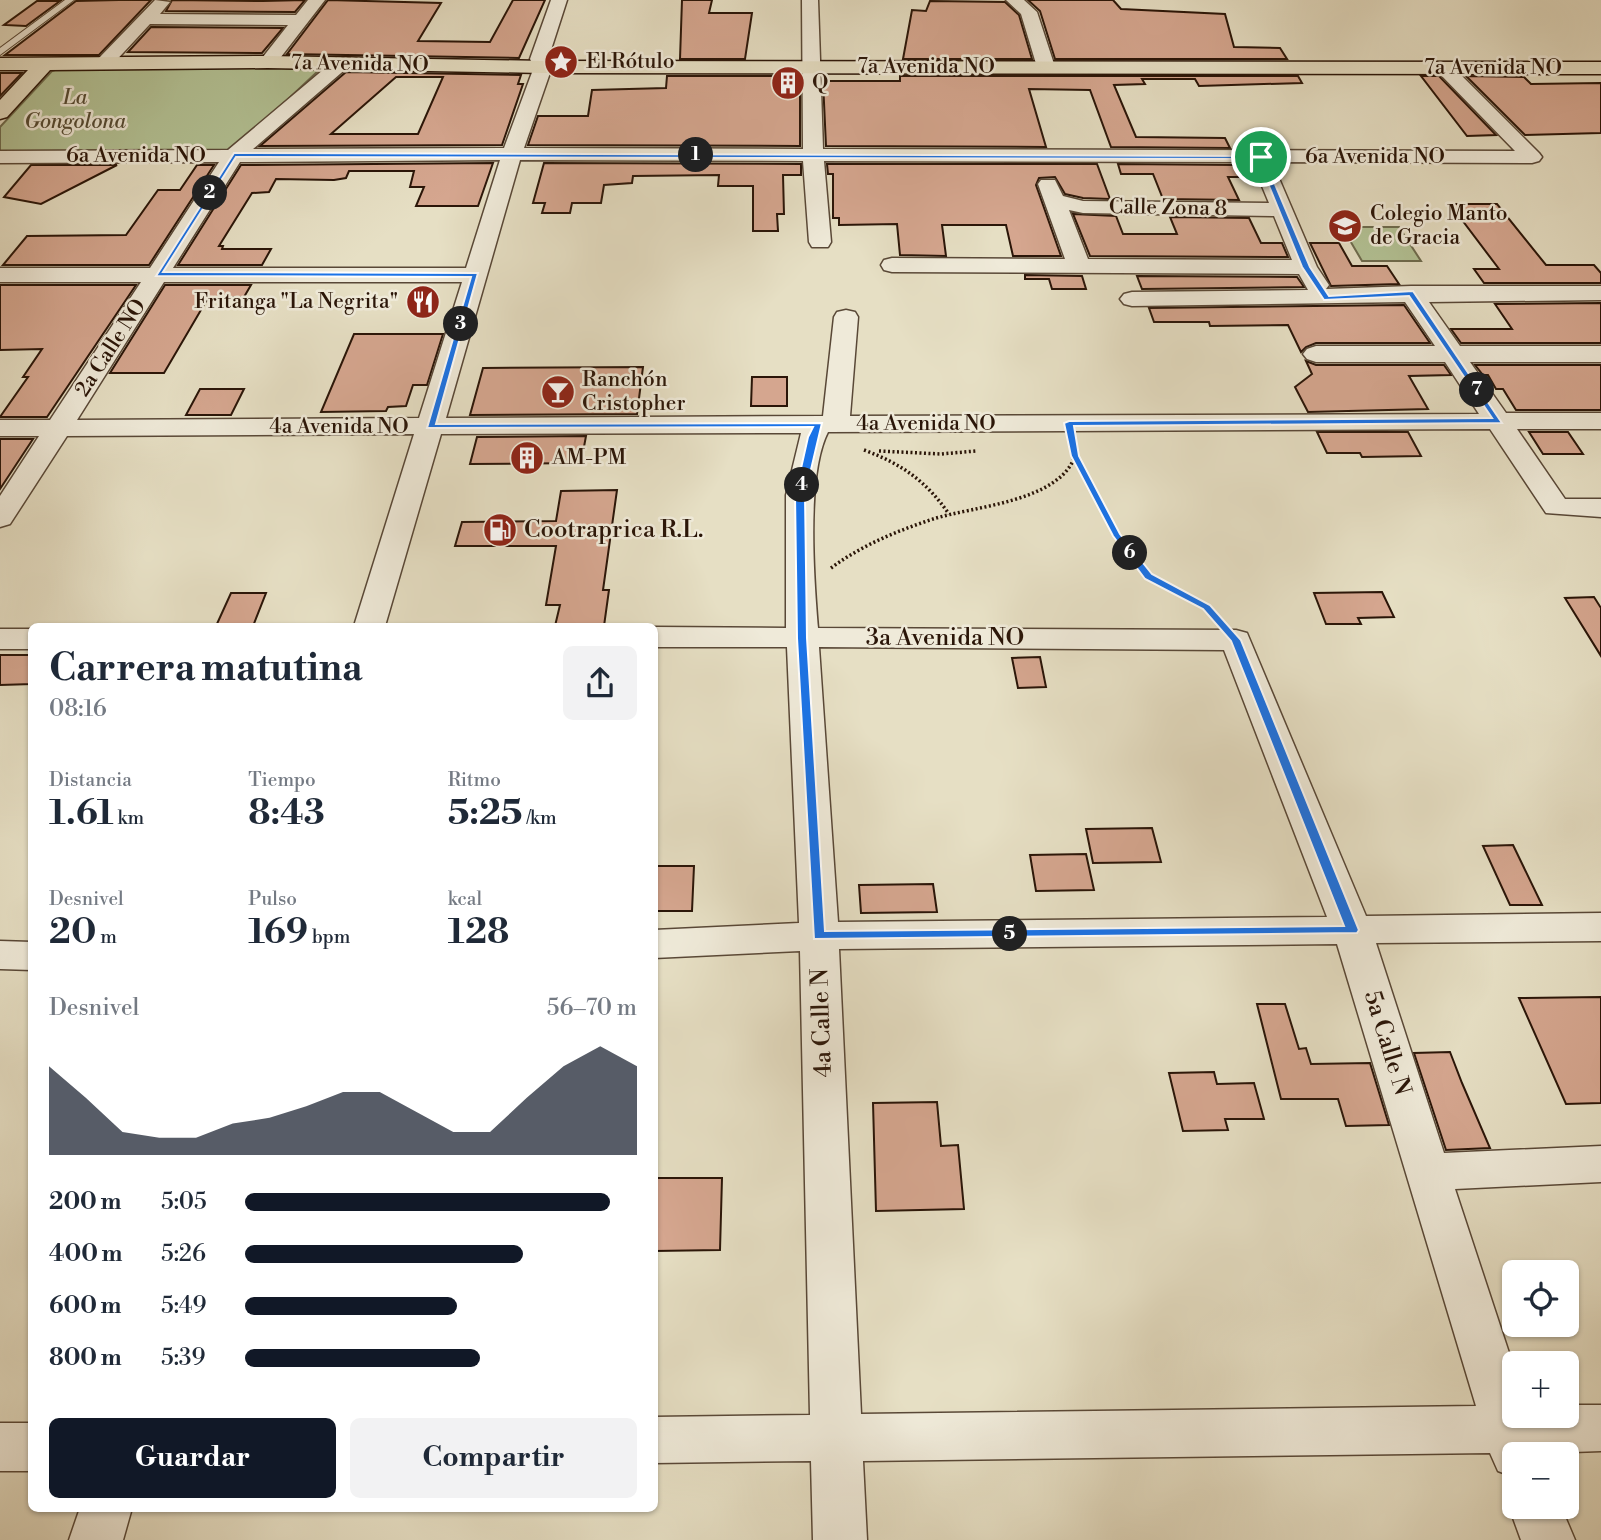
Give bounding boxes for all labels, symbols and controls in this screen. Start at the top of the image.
place icon: El Rótulo [542,43,580,81]
place label: El Rótulo [586,49,674,75]
street label: 7a Avenida NO [291,50,429,78]
street label: 7a Avenida NO [857,54,995,80]
street label: 7a Avenida NO [1424,55,1562,81]
building icon: Q [769,64,807,102]
place label: Q [812,70,828,96]
park label: La Gongolona [24,85,126,135]
pin [1231,127,1291,187]
pin: 1 [678,138,714,172]
icon: arrive [1242,138,1280,176]
text: 1 [691,142,700,166]
street label: 6a Avenida NO [66,143,206,169]
street label: 6a Avenida NO [1305,144,1445,170]
pin: 2 [192,176,228,210]
text: 2 [204,180,215,204]
street label: Calle Zona 8 [1109,194,1227,222]
place label: Colegio Manto de Gracia [1370,201,1508,251]
school or university icon: Colegio Manto de Gracia [1326,207,1364,245]
restaurant icon: Fritanga "La Negrita" [404,283,442,321]
place label: Fritanga "La Negrita" [194,289,398,315]
street label: 2a Calle NO [70,294,152,402]
pin: 3 [444,306,478,342]
text: 3 [455,311,466,335]
place label: Ranchón Cristopher [582,367,686,417]
pin: 7 [1460,372,1494,408]
bar icon: Ranchón Cristopher [539,373,577,411]
text: 7 [1471,377,1482,401]
street label: 4a Avenida NO [856,411,996,437]
street label: 4a Avenida NO [269,414,409,440]
building icon: AM-PM [508,439,546,477]
place label: AM-PM [551,445,627,471]
pin: 4 [784,468,820,503]
text: 4 [795,472,808,496]
fuel station icon: Cootraprica R.L. [481,511,519,549]
place label: Cootraprica R.L. [524,515,703,545]
pin: 6 [1112,536,1148,570]
text: 6 [1124,540,1135,564]
street label: 3a Avenida NO [866,623,1024,653]
text: Carrera matutina [49,645,363,692]
button: share [563,646,637,720]
text: 08:16 [49,695,107,723]
text: Distancia [49,768,132,792]
text: Tiempo [248,768,316,792]
text: Ritmo [448,768,501,792]
text: 1.61 [49,792,114,835]
text: 8:43 [248,792,325,835]
text: 5:25 [448,792,523,835]
text: km [114,806,144,830]
text: /km [523,806,557,830]
text: Desnivel [49,887,124,911]
text: Pulso [248,887,297,911]
text: kcal [448,887,482,911]
text: 20 [49,911,96,954]
text: 169 [248,911,308,954]
text: 128 [448,911,509,954]
pin: 5 [992,916,1028,951]
text: 5 [1004,921,1015,945]
text: m [96,925,117,949]
text: bpm [308,925,350,949]
street label: 4a Calle N [805,968,839,1078]
street label: 5a Calle N [1357,987,1417,1099]
text: Desnivel [49,994,139,1022]
text: 56–70 m [547,994,637,1022]
text: 200 m [49,1188,121,1216]
text: 5:05 [161,1188,207,1216]
text: 400 m [49,1240,122,1268]
text: 5:26 [161,1240,206,1268]
map controls [1502,1260,1579,1519]
button: locate [1502,1260,1579,1337]
text: 600 m [49,1292,122,1320]
text: 5:49 [161,1292,207,1320]
text: 800 m [49,1344,122,1372]
text: 5:39 [161,1344,206,1372]
button: + [1502,1351,1579,1428]
button: Guardar [49,1418,336,1498]
button: Compartir [350,1418,637,1498]
button: − [1502,1442,1579,1519]

